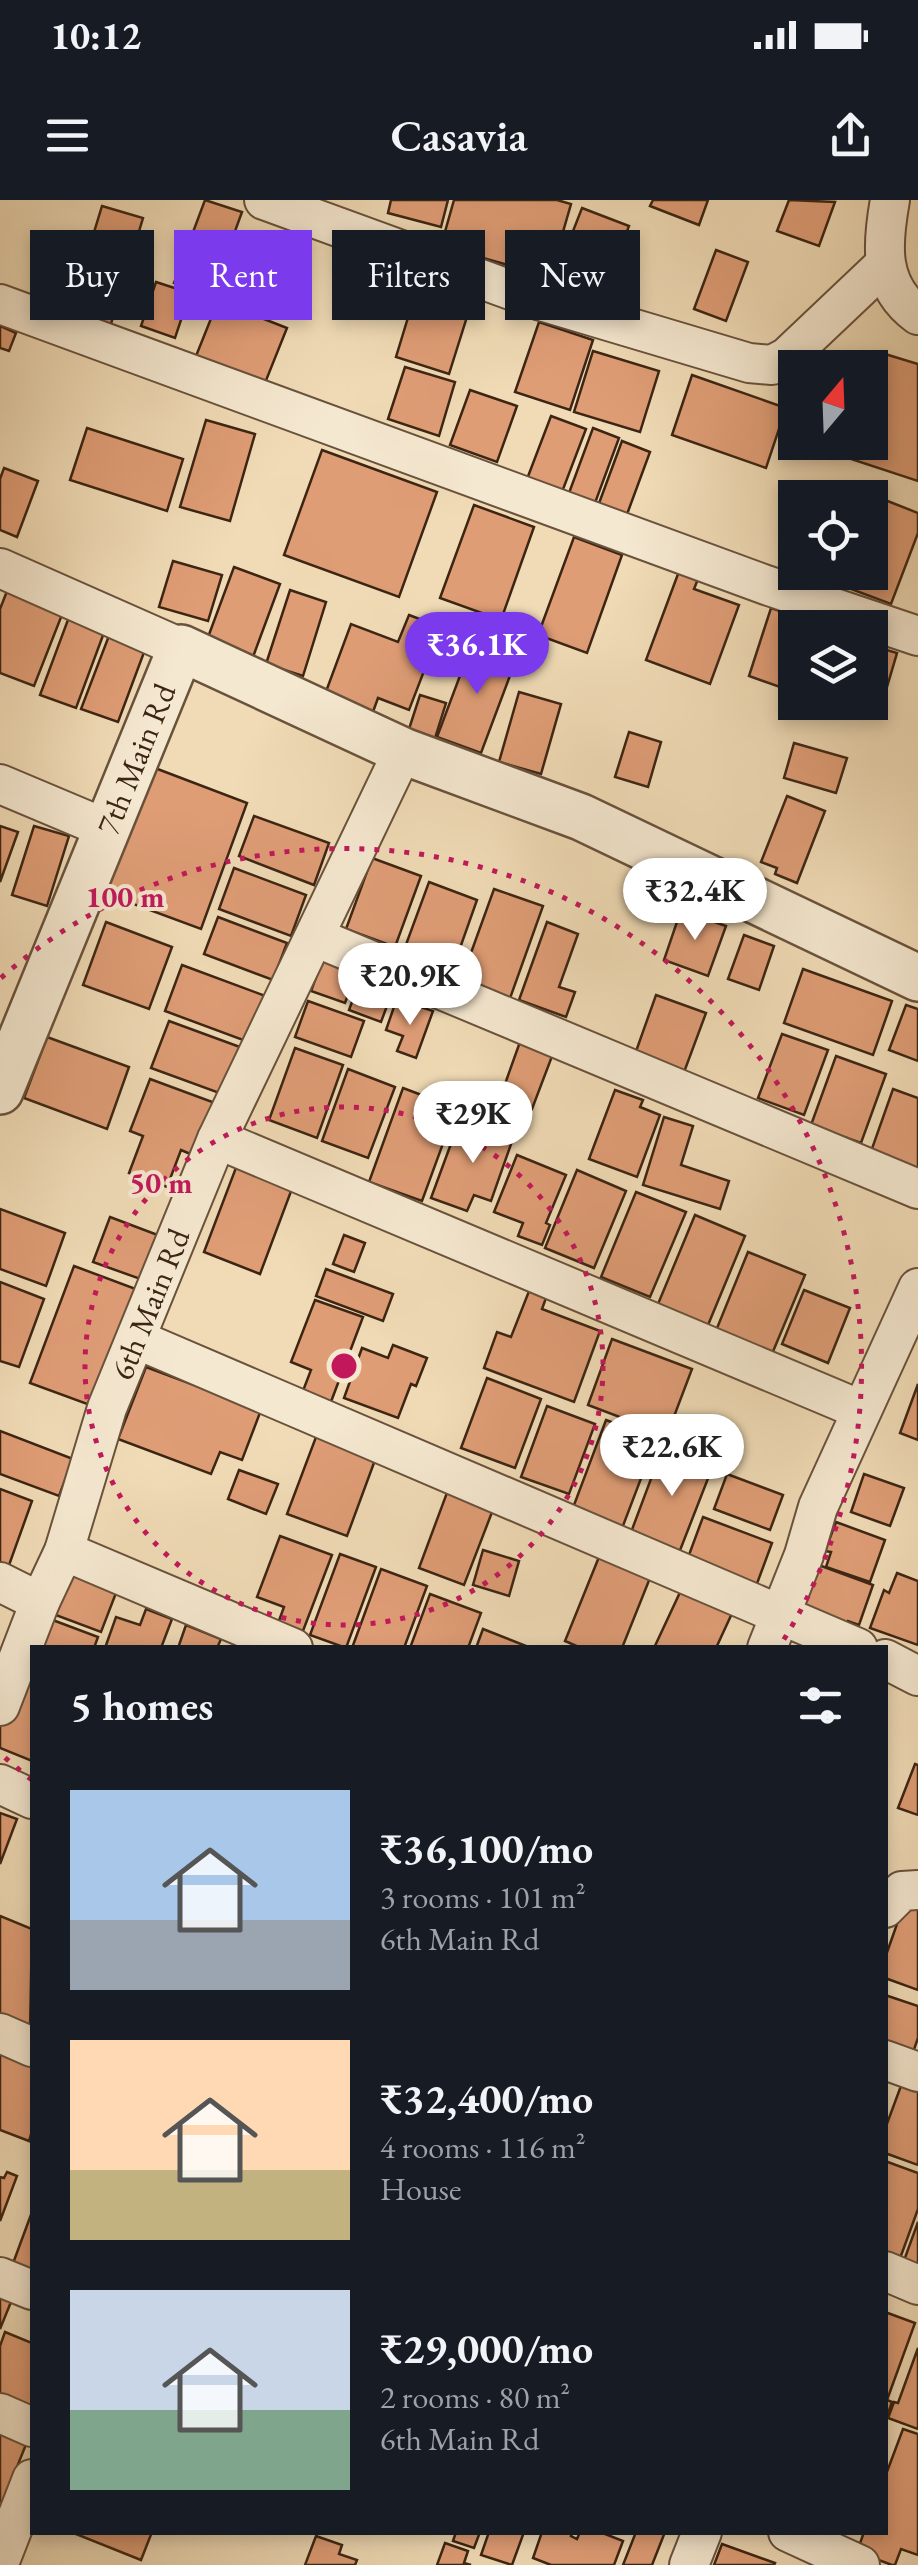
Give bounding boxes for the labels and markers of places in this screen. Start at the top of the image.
pin: ₹36.1K [396,612,558,697]
pin: ₹32.4K [614,858,776,943]
pin: ₹20.9K [329,943,491,1028]
pin: ₹29K [414,1081,532,1166]
centre of rings [326,1348,362,1384]
pin: ₹22.6K [591,1414,753,1499]

